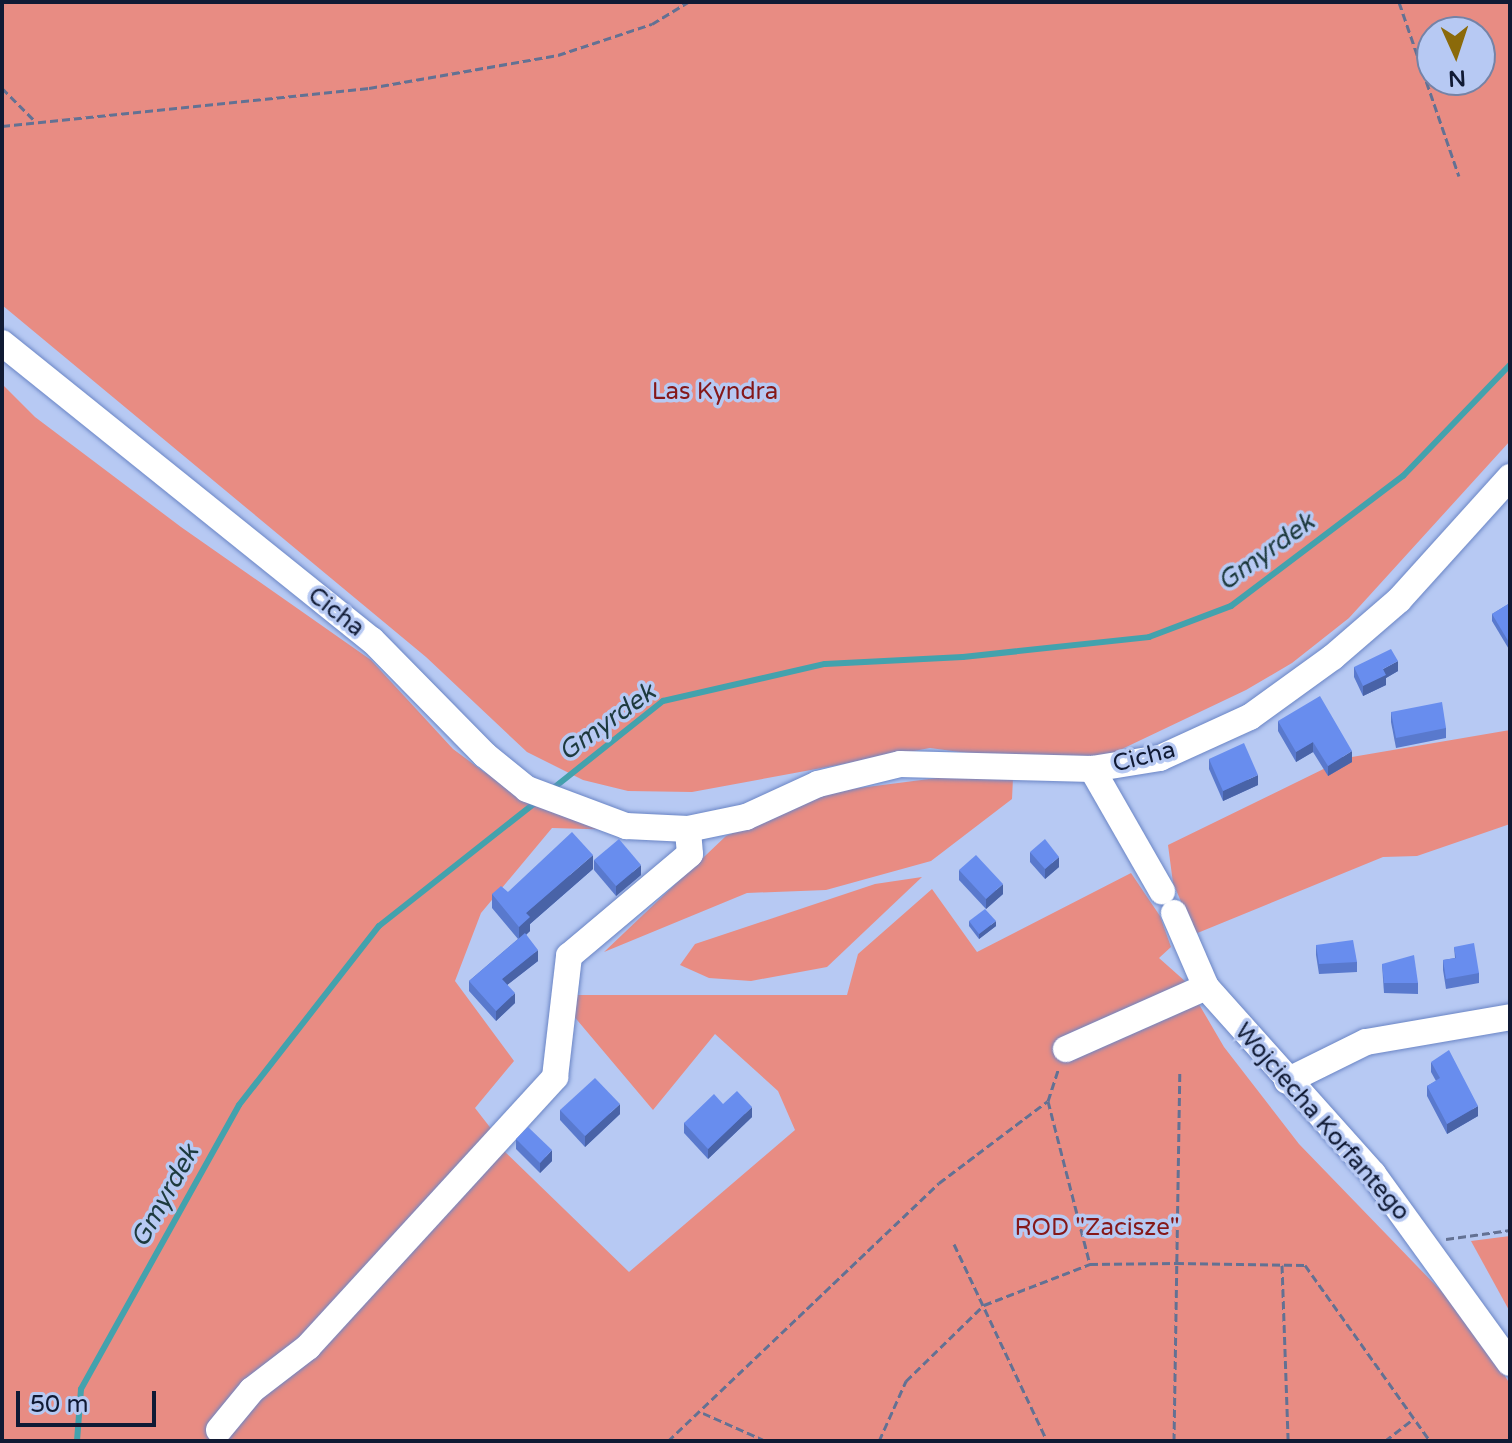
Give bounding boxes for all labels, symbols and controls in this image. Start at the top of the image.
north arrow [1416,16,1496,96]
text: N [1448,65,1467,91]
park label: Las Kyndra [652,378,778,406]
water label: Gmyrdek [1211,506,1321,598]
street label: Cicha [302,581,370,643]
water label: Gmyrdek [552,676,662,768]
street label: Cicha [1110,735,1178,779]
street label: Wojciecha Korfantego [1228,1017,1416,1227]
water label: Gmyrdek [124,1139,206,1253]
park label: ROD "Zacisze" [1014,1214,1180,1242]
scale bar [20,1375,160,1425]
text: 50 m [30,1390,88,1419]

